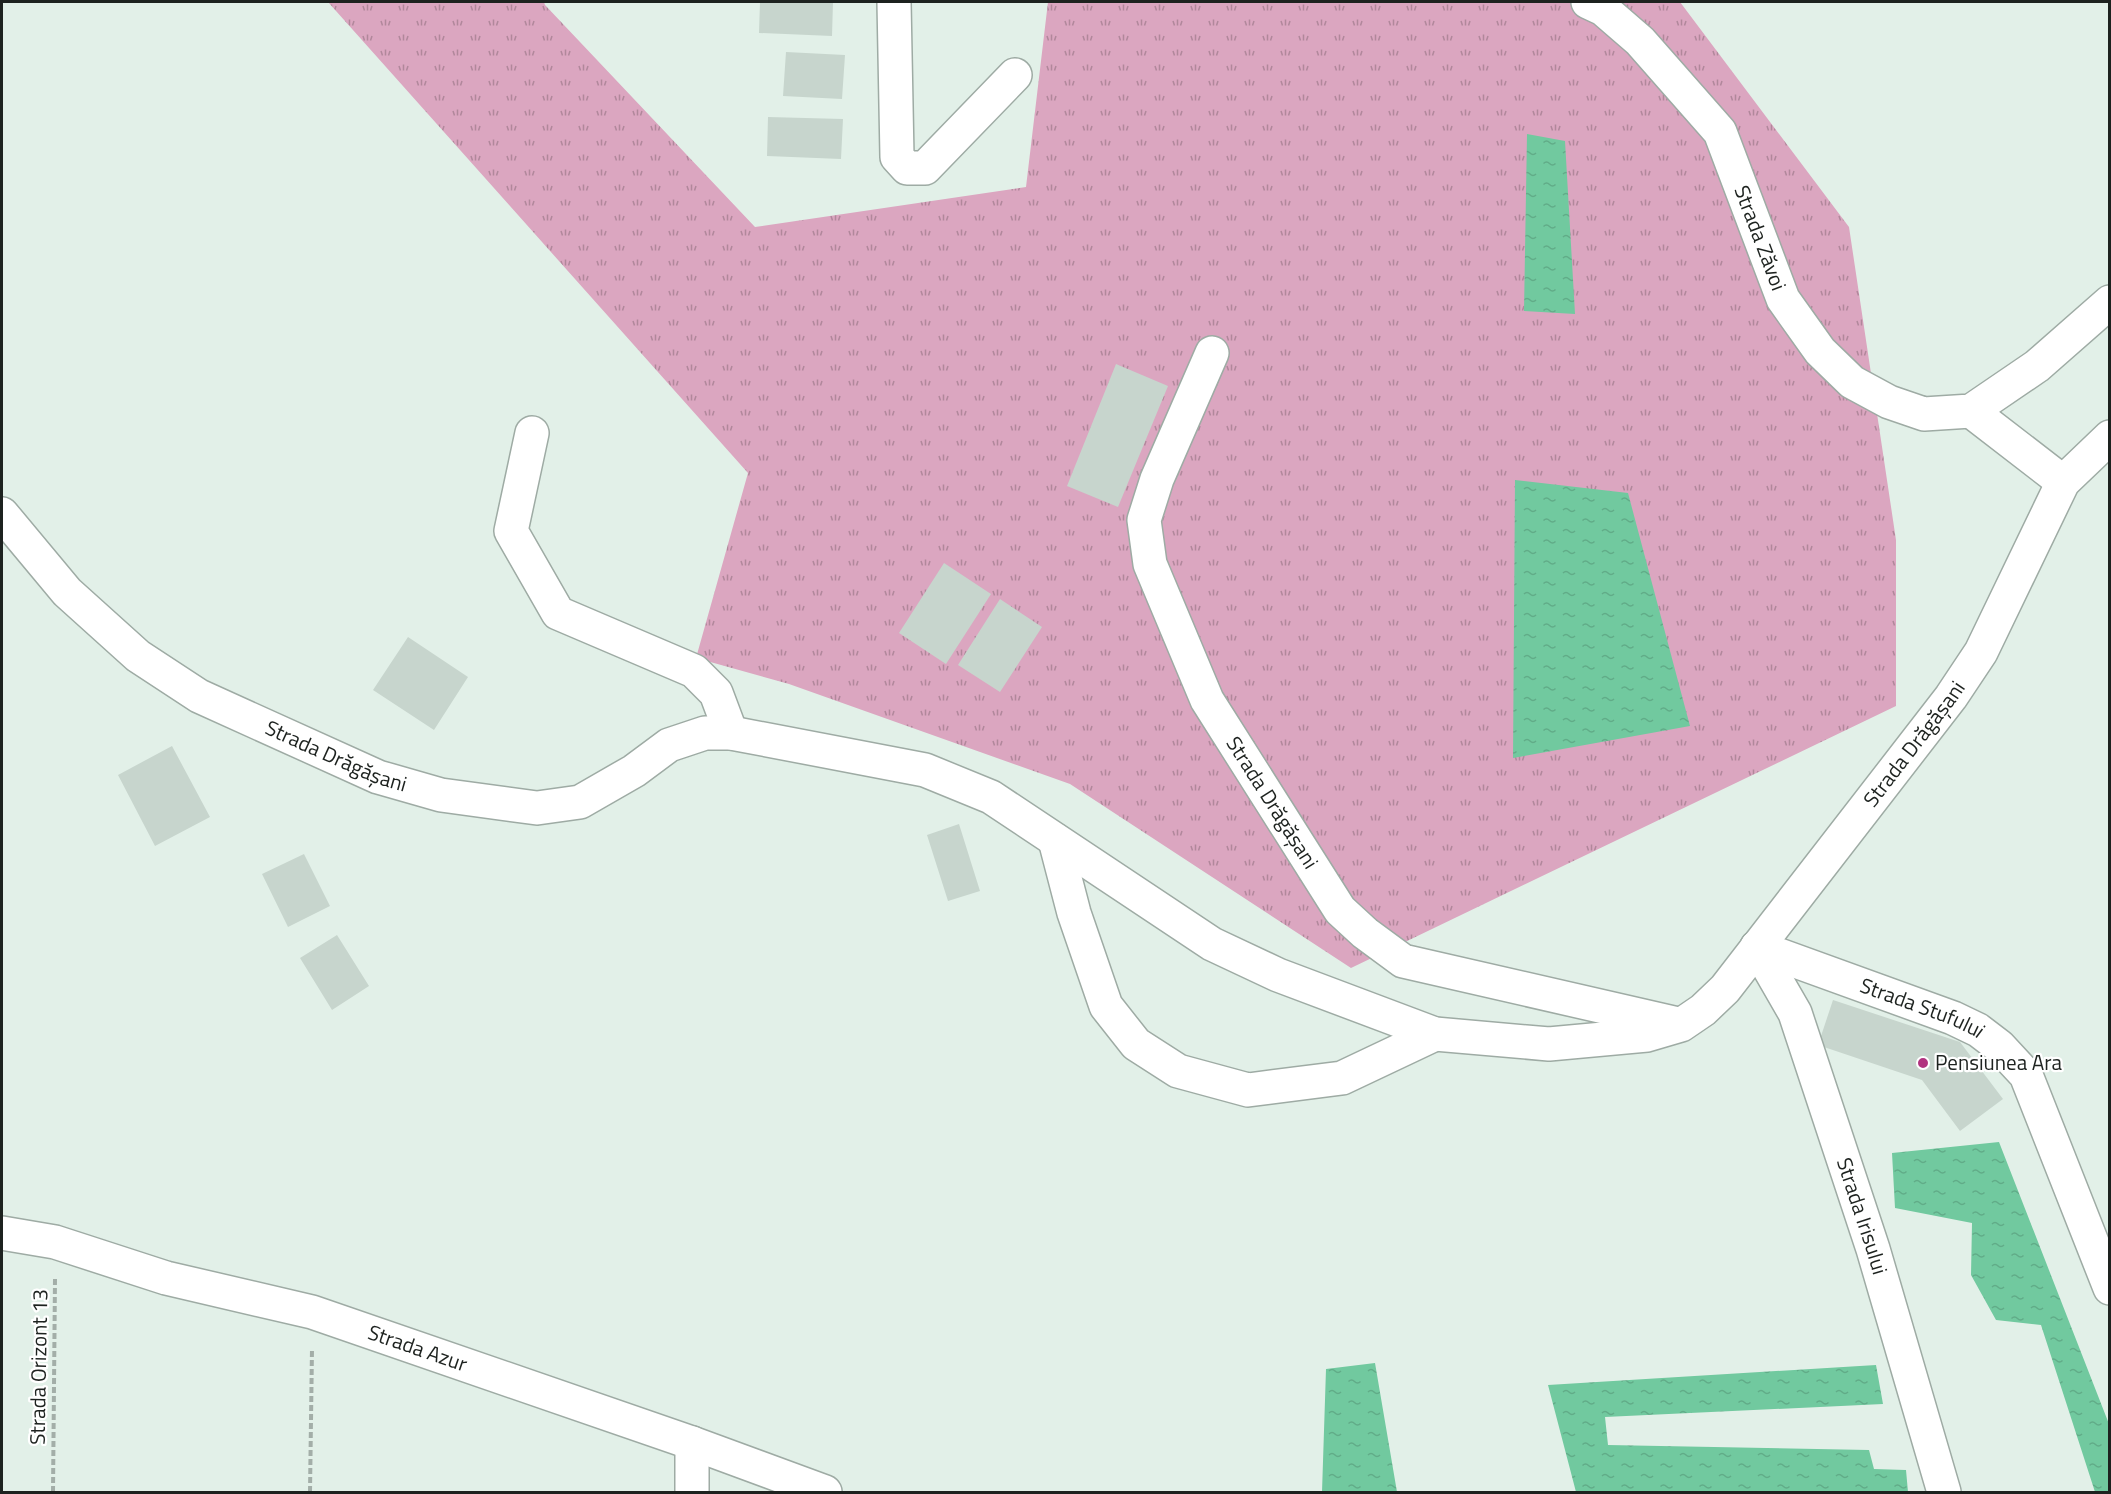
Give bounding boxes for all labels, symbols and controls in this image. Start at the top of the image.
street label: Strada Zăvoi [1727,181,1795,295]
street label: Strada Drăgășani [1855,674,1972,813]
street label: Strada Drăgășani [260,711,411,799]
street label: Strada Drăgășani [1219,730,1327,875]
street label: Strada Stufului [1856,969,1993,1045]
place label: Pensiunea Ara [1935,1046,2063,1078]
marker: Pensiunea Ara [1916,1056,1930,1070]
street label: Strada Irisului [1829,1153,1897,1278]
street label: Strada Orizont 13 [21,1289,55,1445]
street label: Strada Azur [364,1315,472,1379]

